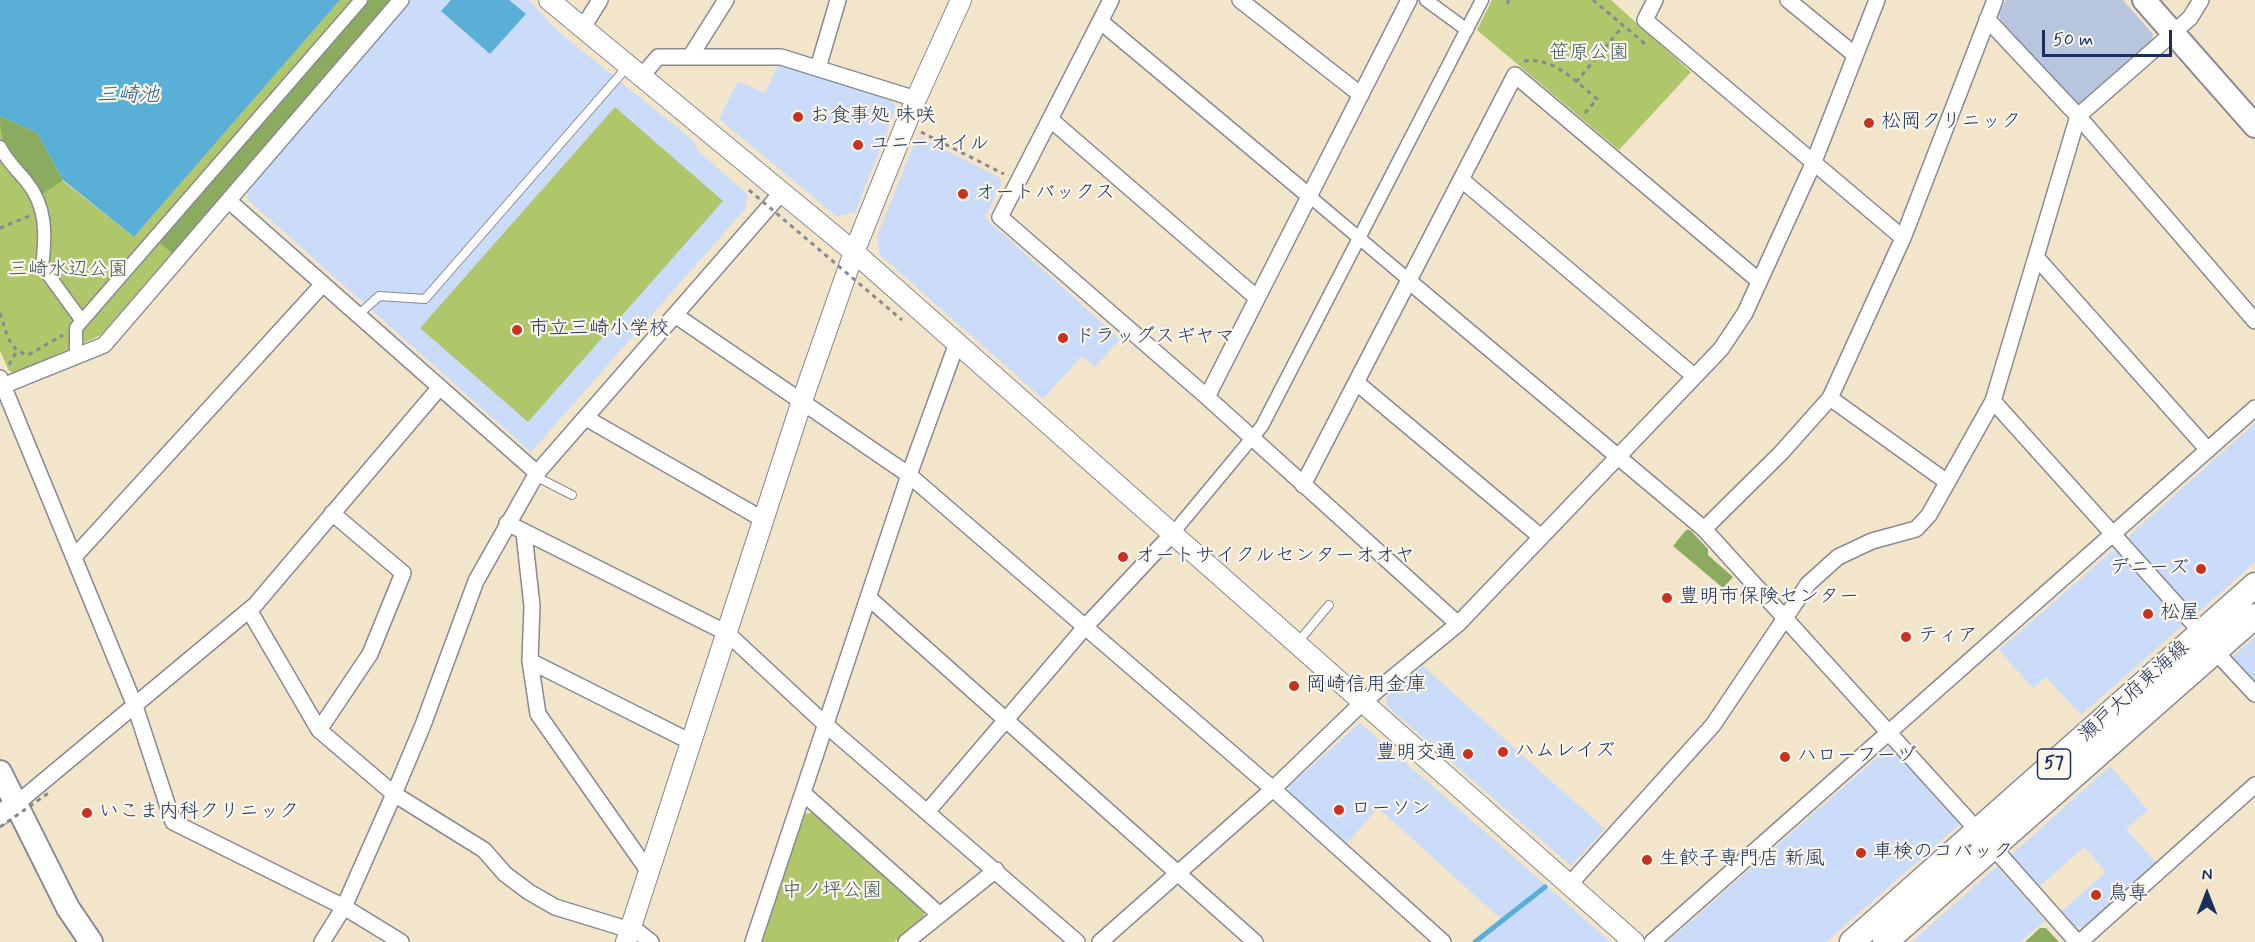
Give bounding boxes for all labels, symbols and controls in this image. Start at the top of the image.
scale bar [2045,18,2176,56]
text: 50 m [2053,28,2093,52]
park label: 笹原公園 [1549,42,1629,66]
water label: 三崎池 [97,84,159,110]
place label: お食事処 味咲 [810,105,935,129]
marker: お食事処 味咲 [791,110,805,124]
place label: 松岡クリニック [1881,111,2021,135]
marker: 松岡クリニック [1862,116,1876,130]
place label: ユニーオイル [870,133,990,157]
marker: ユニーオイル [851,138,865,152]
place label: オートバックス [975,182,1115,206]
marker: オートバックス [956,187,970,201]
park label: 三崎水辺公園 [8,259,128,283]
place label: 市立三崎小学校 [529,318,669,342]
marker: 市立三崎小学校 [510,323,524,337]
place label: ドラッグスギヤマ [1075,326,1235,350]
marker: ドラッグスギヤマ [1056,331,1070,345]
place label: オートサイクルセンターオオヤ [1135,545,1415,569]
marker: オートサイクルセンターオオヤ [1116,550,1130,564]
place label: デニーズ [2109,557,2189,581]
marker: デニーズ [2194,562,2208,576]
place label: 豊明市保険センター [1679,586,1859,610]
marker: 豊明市保険センター [1660,591,1674,605]
place label: 松屋 [2160,602,2200,626]
marker: 松屋 [2141,607,2155,621]
place label: ティア [1918,625,1978,649]
marker: ティア [1899,630,1913,644]
street label: 瀬戸大府東海線 [2075,636,2195,748]
place label: 岡崎信用金庫 [1306,674,1426,698]
marker: 岡崎信用金庫 [1287,679,1301,693]
place label: ハムレイズ [1515,740,1615,764]
place label: 豊明交通 [1376,742,1456,766]
marker: ハムレイズ [1496,745,1510,759]
place label: ハローフーヅ [1797,745,1917,769]
marker: 豊明交通 [1461,747,1475,761]
road number: 57 [2038,749,2070,779]
marker: ハローフーヅ [1778,750,1792,764]
place label: ローソン [1351,798,1431,822]
place label: いこま内科クリニック [99,801,299,825]
marker: ローソン [1332,803,1346,817]
marker: いこま内科クリニック [80,806,94,820]
place label: 車検のコバック [1873,841,2013,865]
marker: 車検のコバック [1854,846,1868,860]
place label: 生餃子専門店 新風 [1659,848,1824,872]
marker: 生餃子専門店 新風 [1640,853,1654,867]
north arrow [2177,864,2237,924]
text: N [2202,865,2212,886]
park label: 中ノ坪公園 [782,880,882,904]
place label: 鳥専 [2108,883,2148,907]
marker: 鳥専 [2089,888,2103,902]

